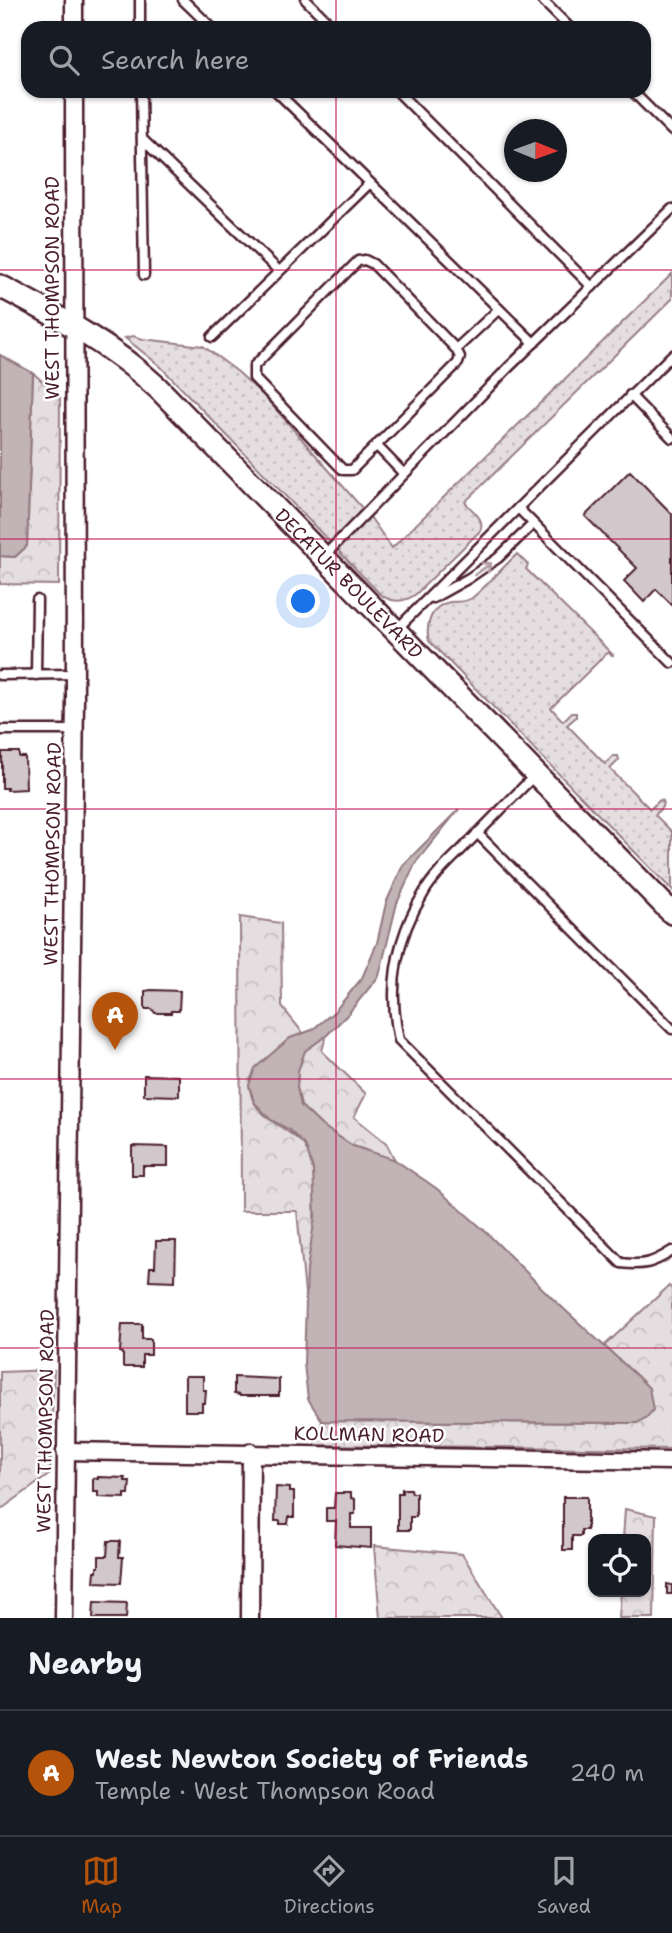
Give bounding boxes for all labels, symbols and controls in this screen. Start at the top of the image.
search box [21,21,651,98]
icon: search [45,41,83,79]
text: Search here [101,42,250,77]
north arrow [504,119,567,182]
street label: WEST THOMPSON ROAD [40,176,65,400]
street label: DECATUR BOULEVARD [269,503,428,665]
one-way arrow [473,562,492,576]
your location [286,584,320,618]
street label: WEST THOMPSON ROAD [38,742,67,966]
pin: A [92,992,138,1050]
street label: WEST THOMPSON ROAD [31,1309,60,1533]
street label: KOLLMAN ROAD [293,1421,445,1448]
map controls [588,1534,651,1597]
button: locate [588,1534,651,1597]
text: Nearby [28,1643,143,1684]
text: West Newton Society of Friends [95,1741,528,1776]
text: A [42,1758,60,1788]
text: 240 m [570,1758,644,1788]
text: Temple · West Thompson Road [95,1776,435,1806]
tab: Map [81,1852,122,1919]
tab: Directions [284,1852,375,1919]
tab: Saved [537,1852,591,1919]

